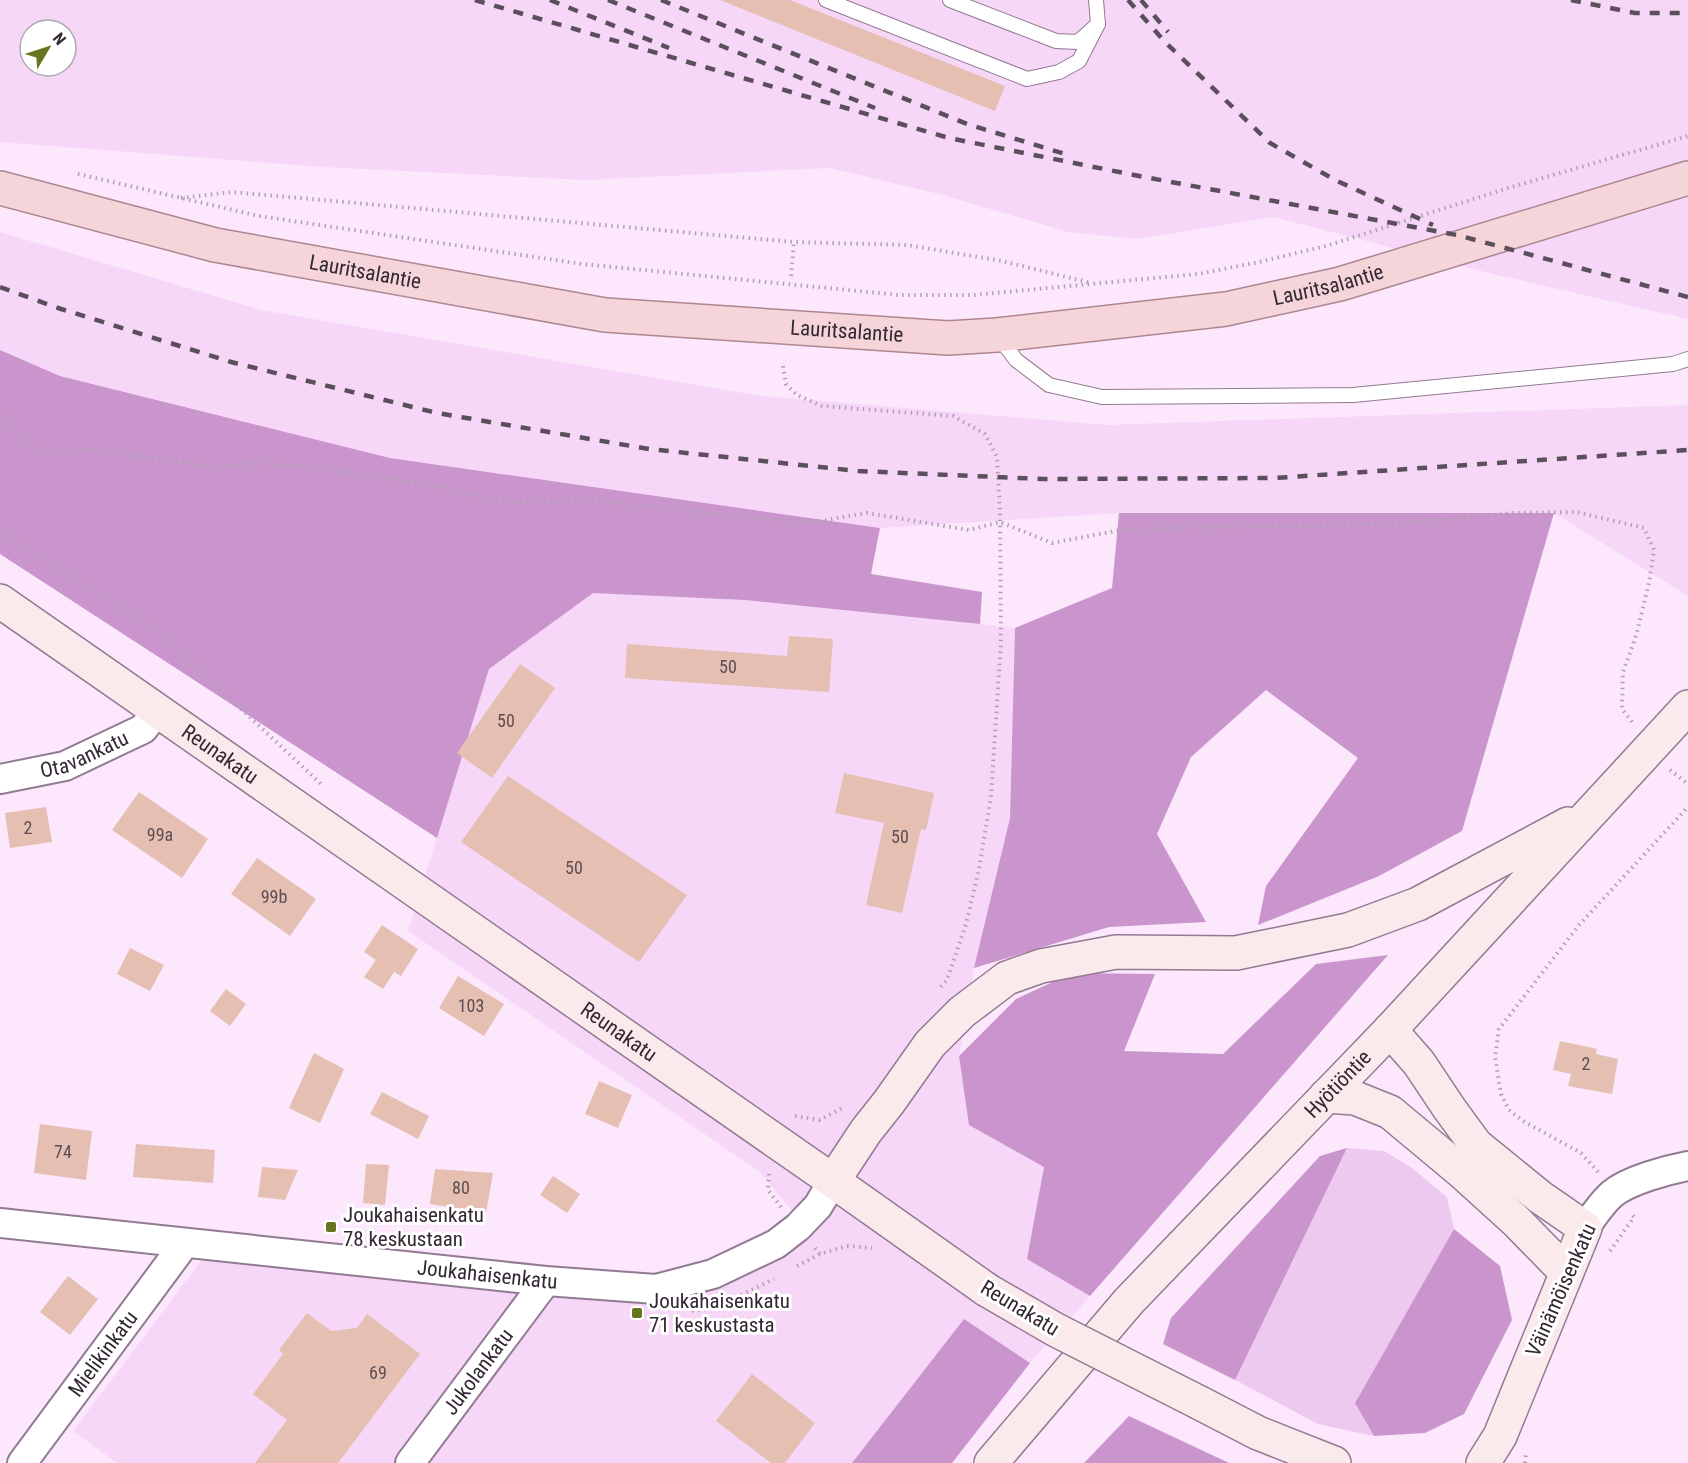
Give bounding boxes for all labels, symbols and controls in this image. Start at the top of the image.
north arrow [18,18,78,78]
text: N [49,29,70,49]
street label: Lauritsalantie [307,250,423,294]
street label: Lauritsalantie [1271,259,1387,310]
street label: Lauritsalantie [789,315,904,347]
house number: 50 [719,656,737,677]
house number: 50 [497,710,515,731]
street label: Reunakatu [177,719,263,789]
street label: Otavankatu [38,726,132,783]
house number: 2 [24,817,33,838]
house number: 99a [147,824,173,845]
house number: 50 [891,826,909,847]
house number: 50 [565,857,583,878]
house number: 99b [261,886,287,907]
house number: 103 [458,995,484,1016]
street label: Reunakatu [576,997,661,1067]
street label: Hyötiöntie [1300,1045,1376,1123]
house number: 2 [1582,1053,1591,1074]
house number: 74 [54,1141,72,1162]
house number: 80 [452,1177,470,1198]
place label: Joukahaisenkatu 78 keskustaan [343,1203,484,1251]
marker: Joukahaisenkatu 78 keskustaan [324,1220,338,1234]
street label: Väinämöisenkatu [1521,1220,1601,1360]
street label: Joukahaisenkatu [416,1255,558,1294]
street label: Reunakatu [976,1275,1064,1341]
place label: Joukahaisenkatu 71 keskustasta [649,1289,790,1337]
street label: Mielikinkatu [63,1306,143,1401]
marker: Joukahaisenkatu 71 keskustasta [630,1306,644,1320]
street label: Jukolankatu [438,1324,518,1419]
house number: 69 [369,1362,387,1383]

